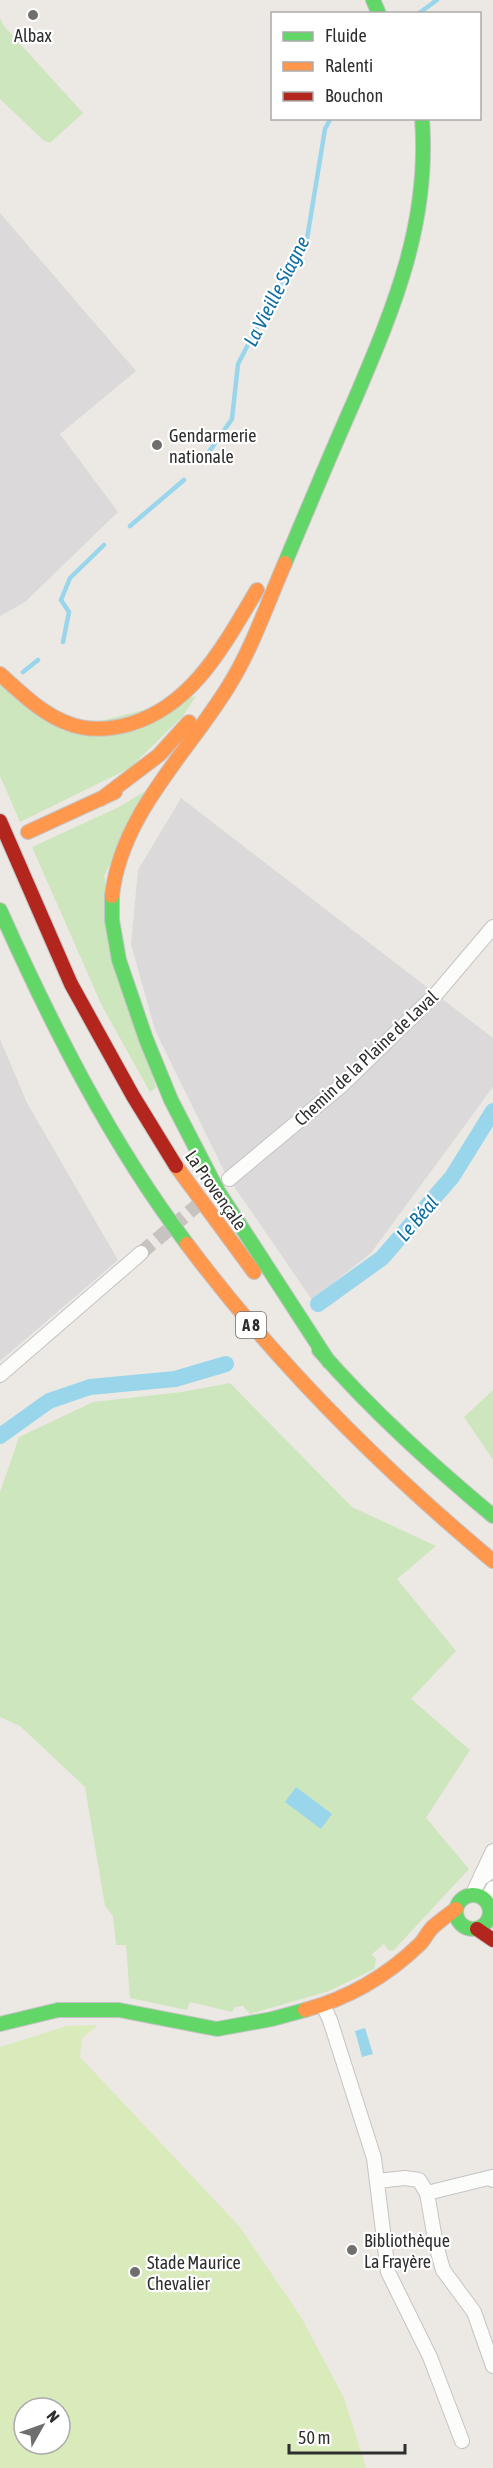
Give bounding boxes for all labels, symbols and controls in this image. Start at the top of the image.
marker: Albax [26,8,40,22]
legend [271,12,481,120]
place label: Albax [14,25,52,46]
text: Fluide [325,25,367,46]
text: Ralenti [325,55,373,76]
text: Bouchon [325,85,383,106]
water label: La Vieille Siagne [238,232,314,350]
place label: Gendarmerie nationale [169,425,256,467]
marker: Gendarmerie nationale [150,438,164,452]
street label: Chemin de la Plaine de Laval [290,986,442,1130]
street label: La Provençale [181,1146,251,1234]
water label: Le Béal [391,1191,443,1245]
road number: A 8 [236,1312,266,1338]
place label: Bibliothèque La Frayère [364,2230,450,2272]
marker: Bibliothèque La Frayère [345,2243,359,2257]
place label: Stade Maurice Chevalier [147,2252,241,2294]
marker: Stade Maurice Chevalier [128,2265,142,2279]
north arrow [12,2396,72,2456]
text: N [44,2407,63,2426]
scale bar [289,2417,404,2455]
text: 50 m [298,2427,330,2448]

